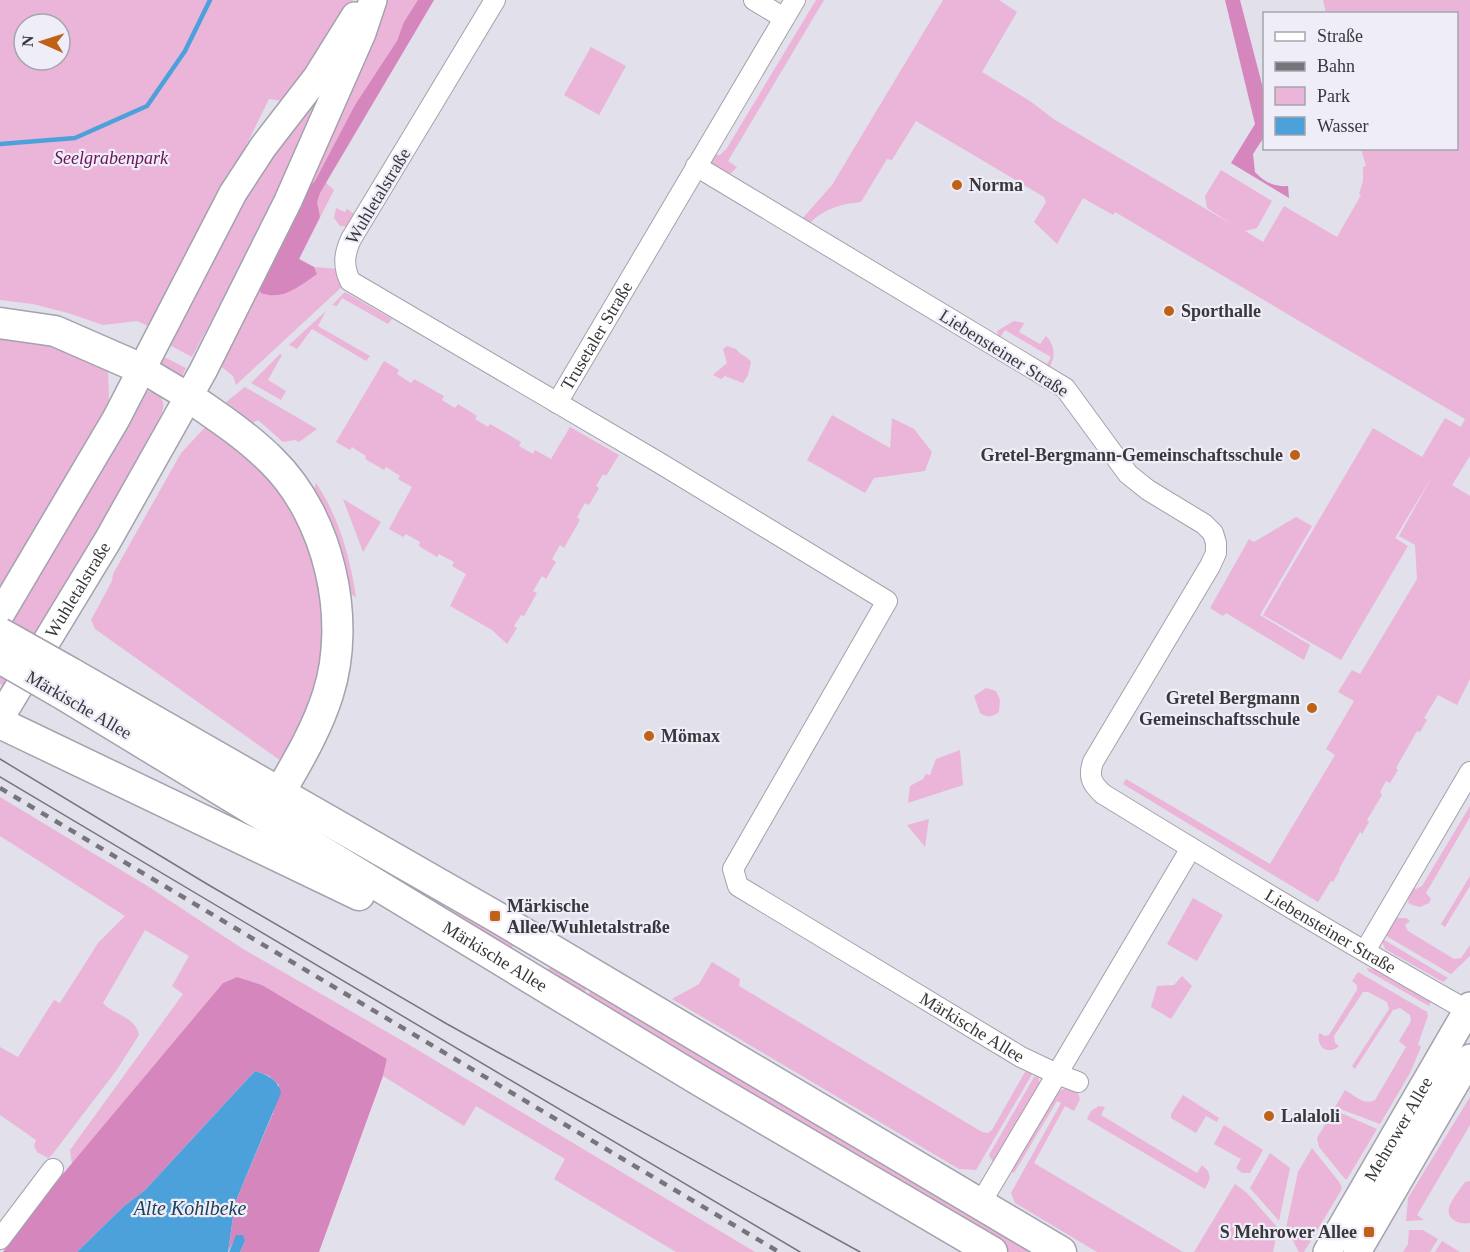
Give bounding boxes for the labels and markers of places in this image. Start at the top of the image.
place label: Norma [969,175,1023,195]
marker: Norma [950,178,964,192]
place label: Sporthalle [1181,301,1261,321]
marker: Sporthalle [1162,304,1176,318]
place label: Gretel-Bergmann-Gemeinschaftsschule [980,445,1283,465]
marker: Gretel-Bergmann-Gemeinschaftsschule [1288,448,1302,462]
place label: Gretel Bergmann Gemeinschaftsschule [1139,688,1300,729]
marker: Gretel Bergmann Gemeinschaftsschule [1305,701,1319,715]
place label: Mömax [661,726,720,746]
marker: Mömax [642,729,656,743]
place label: Märkische Allee/Wuhletalstraße [507,896,670,937]
marker: Märkische Allee/Wuhletalstraße [488,909,502,923]
place label: Lalaloli [1281,1106,1340,1126]
marker: Lalaloli [1262,1109,1276,1123]
place label: S Mehrower Allee [1220,1222,1357,1242]
marker: S Mehrower Allee [1362,1225,1376,1239]

